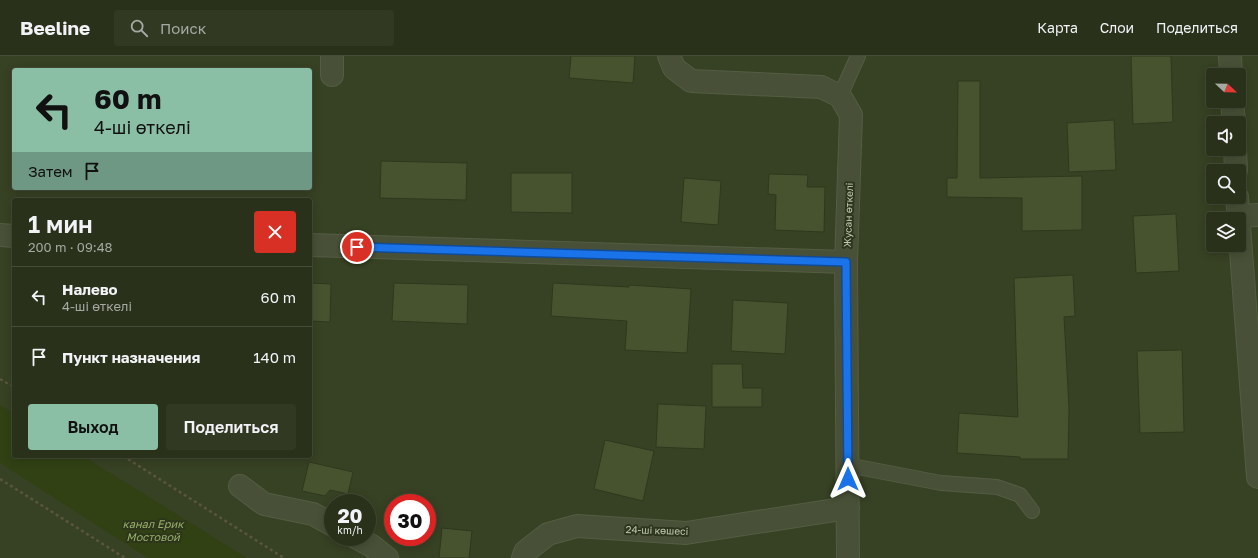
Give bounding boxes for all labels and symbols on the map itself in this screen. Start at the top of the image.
north arrow [1206,68,1246,108]
street label: Жусан өткелі [841,182,855,248]
pin [340,230,374,264]
position arrow [827,458,869,500]
speed limit sign: 30 [384,494,436,546]
water label: канал Ерик Мостовой [122,517,185,543]
street label: 24-ші көшесi [626,523,688,537]

